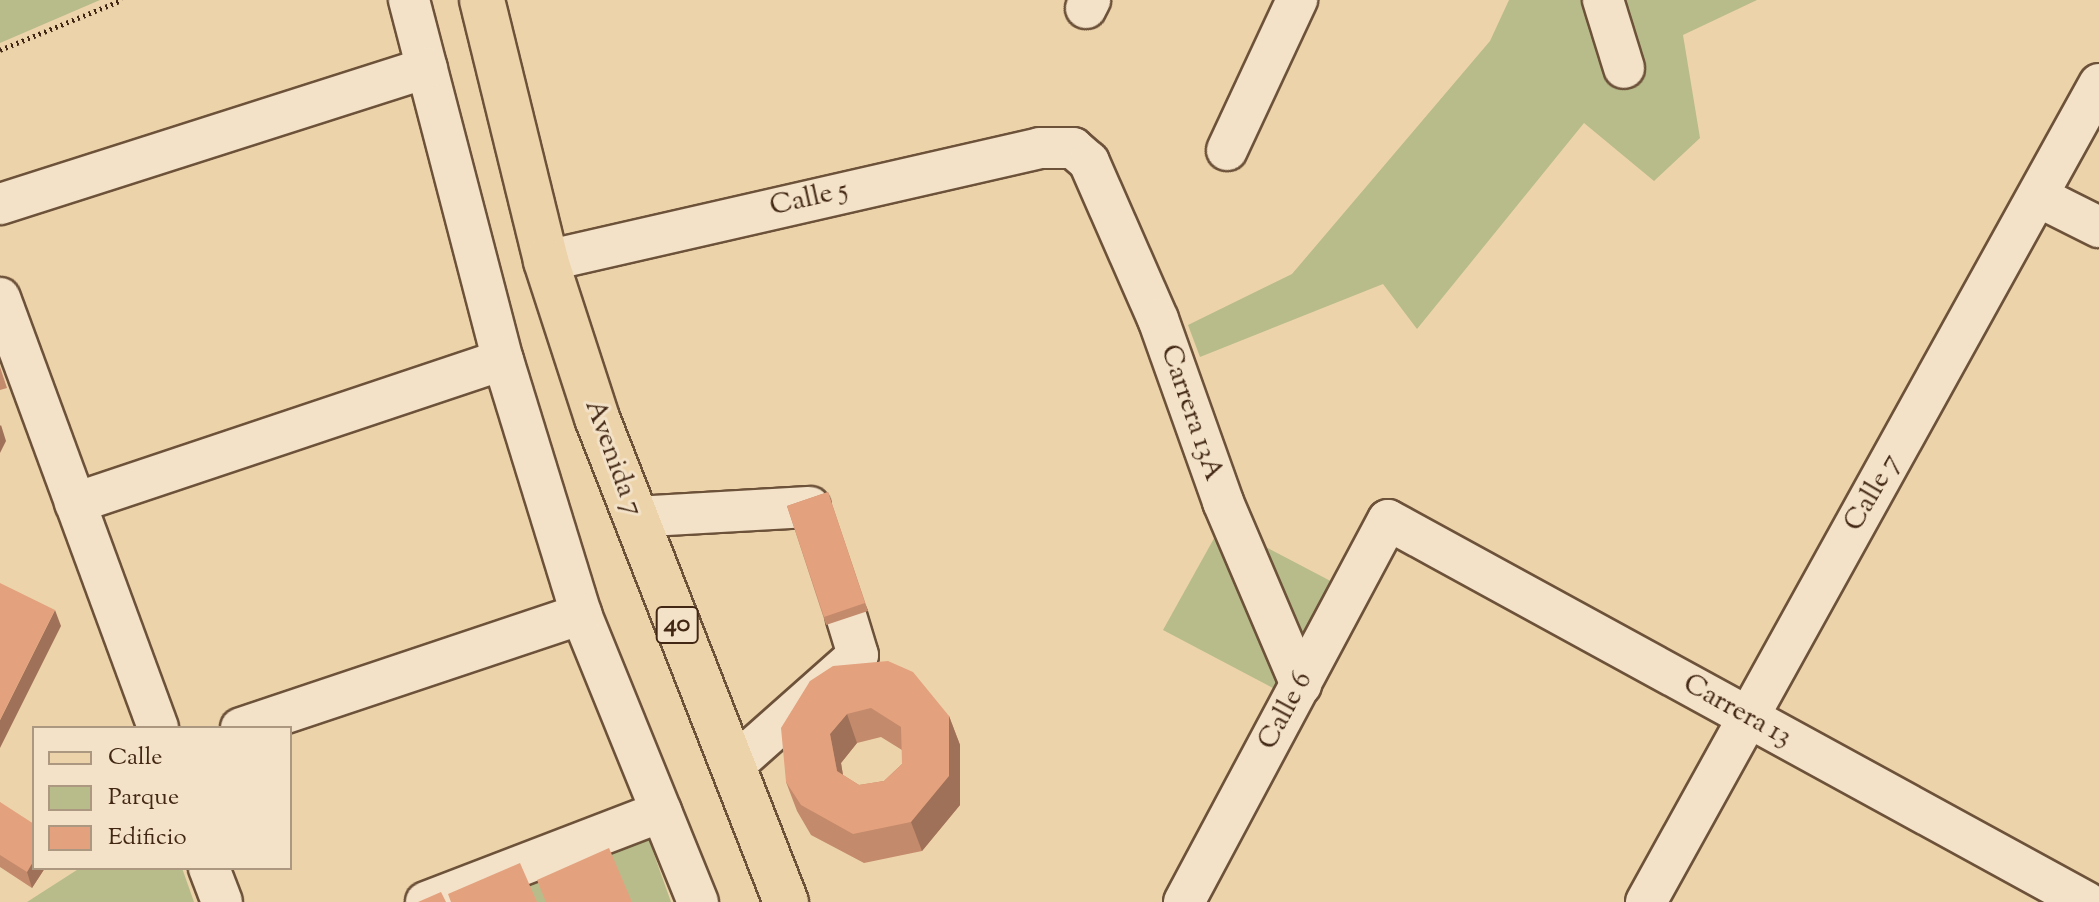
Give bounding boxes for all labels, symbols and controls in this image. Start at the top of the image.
street label: Calle 5 [767,174,851,224]
street label: Carrera 13A [1152,341,1230,485]
street label: Avenida 7 [576,395,650,521]
street label: Calle 7 [1838,448,1908,538]
road number: 40 [655,603,699,647]
street label: Calle 6 [1252,666,1320,756]
street label: Carrera 13 [1677,667,1797,755]
legend [32,726,292,870]
text: Calle [108,741,162,775]
text: Parque [108,781,179,815]
text: Edificio [108,821,187,855]

